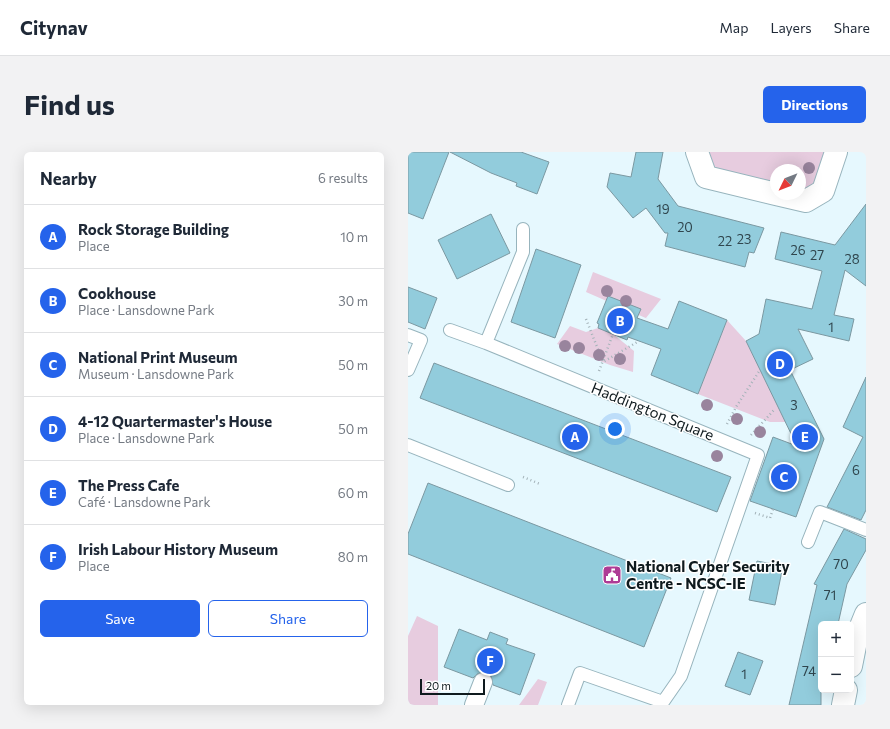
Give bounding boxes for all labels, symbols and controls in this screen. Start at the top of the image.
text: Citynav [20,16,88,39]
text: Map [720,19,748,36]
text: Layers [770,19,812,36]
text: Share [834,19,870,36]
button: Directions [763,86,866,123]
text: Find us [24,87,115,121]
north arrow [770,164,806,200]
text: Nearby [40,168,97,189]
text: 6 results [318,170,368,186]
house number: 19 [656,201,670,217]
house number: 20 [677,219,693,235]
text: Rock Storage Building [78,220,229,238]
text: A [48,229,58,245]
text: 10 m [340,229,368,245]
house number: 23 [737,231,751,247]
house number: 22 [718,233,732,249]
text: Place [78,238,110,254]
house number: 26 [790,242,806,258]
house number: 27 [810,247,824,263]
house number: 28 [844,251,860,267]
text: Cookhouse [78,284,156,302]
text: B [49,293,57,309]
text: 30 m [338,293,368,309]
text: Place · Lansdowne Park [78,302,215,318]
pin: B [607,306,633,336]
house number: 1 [828,319,834,335]
text: National Print Museum [78,348,238,366]
pin: D [767,349,793,379]
text: C [49,357,57,373]
text: 50 m [338,357,368,373]
text: Museum · Lansdowne Park [78,366,234,382]
street label: Haddington Square [589,378,717,444]
house number: 3 [790,397,798,413]
text: 4-12 Quartermaster's House [78,412,272,430]
your location [605,419,625,439]
text: D [48,421,58,437]
text: 50 m [338,421,368,437]
pin: A [562,422,588,452]
pin: E [792,422,818,452]
text: Place · Lansdowne Park [78,430,215,446]
pin: C [771,462,797,492]
house number: 6 [852,462,860,478]
text: The Press Cafe [78,476,179,494]
text: E [49,485,57,501]
text: 60 m [338,485,368,501]
text: Café · Lansdowne Park [78,494,210,510]
text: Irish Labour History Museum [78,540,278,558]
text: F [49,549,57,565]
text: 80 m [338,549,368,565]
house number: 70 [833,556,849,572]
place label: National Cyber Security Centre - NCSC-IE [626,557,791,592]
text: Place [78,558,110,574]
public building icon: National Cyber Security Centre - NCSC-IE [601,564,623,586]
house number: 71 [824,587,836,603]
button: Save [40,600,200,637]
button: Share [208,600,368,637]
map controls [818,621,854,693]
button: + [818,621,854,657]
pin: F [477,646,503,676]
button: − [818,657,854,693]
house number: 74 [802,663,816,679]
house number: 1 [741,666,747,682]
scale bar [420,677,485,696]
text: 20 m [426,679,451,692]

